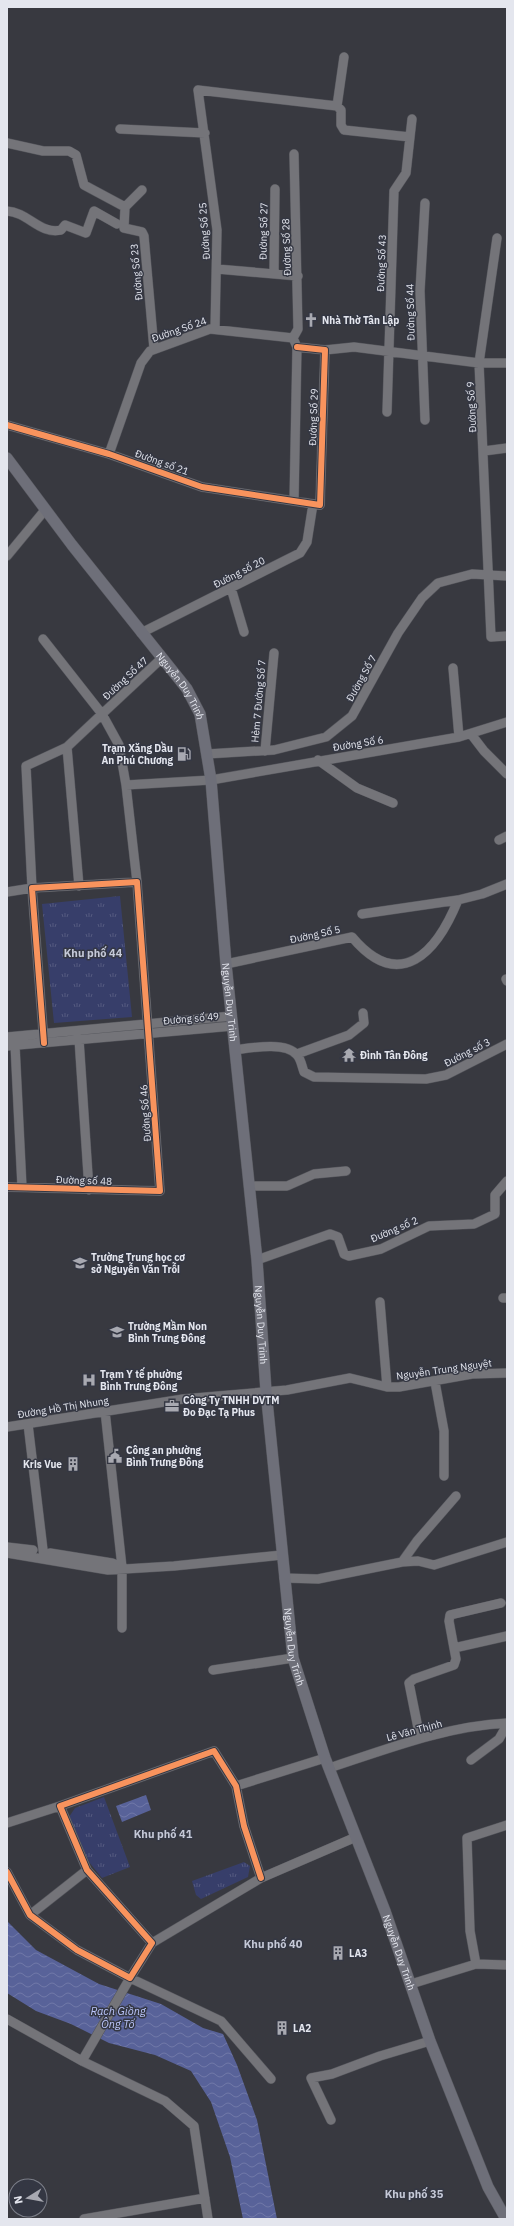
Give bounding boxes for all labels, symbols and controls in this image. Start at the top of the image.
street label: Đường Số 25 [196,202,213,260]
street label: Đường Số 27 [257,202,270,260]
street label: Đường Số 28 [279,218,294,276]
street label: Đường Số 43 [374,234,389,292]
street label: Đường Số 23 [128,243,145,301]
street label: Đường Số 44 [404,283,417,341]
church icon: Nhà Thờ Tân Lập [303,312,319,328]
street label: Đường Số 24 [150,314,208,345]
place label: Nhà Thờ Tân Lập [322,314,399,327]
street label: Đường Số 9 [464,381,479,433]
street label: Đường Số 29 [306,388,321,446]
street label: Đường số 21 [133,447,190,478]
street label: Đường số 20 [211,554,267,591]
street label: Nguyễn Duy Trinh [153,650,207,721]
street label: Đường Số 7 [343,653,380,704]
street label: Đường Số 47 [100,654,151,703]
street label: Hẻm 7 Đường Số 7 [248,659,269,743]
street label: Đường Số 6 [332,733,384,754]
place label: Trạm Xăng Dầu An Phú Chương [101,741,173,767]
fuel station icon: Trạm Xăng Dầu An Phú Chương [176,746,192,762]
street label: Đường Số 5 [289,923,341,946]
district label: Khu phố 44 [64,945,123,960]
street label: Nguyễn Duy Trinh [219,962,240,1042]
street label: Đường số 49 [162,1010,220,1027]
street label: Đường số 3 [442,1035,493,1070]
temple icon: Đình Tân Đông [341,1047,357,1063]
place label: Đình Tân Đông [360,1049,428,1062]
street label: Đường Số 46 [137,1084,154,1142]
street label: Đường số 48 [56,1173,112,1188]
street label: Đường số 2 [369,1214,420,1245]
place label: Trường Trung học cơ sở Nguyễn Văn Trỗi [91,1251,185,1276]
school or university icon: Trường Trung học cơ sở Nguyễn Văn Trỗi [72,1255,88,1271]
street label: Nguyễn Duy Trinh [252,1285,270,1365]
place label: Trường Mầm Non Bình Trưng Đông [128,1319,207,1345]
school or university icon: Trường Mầm Non Bình Trưng Đông [109,1324,125,1340]
street label: Nguyễn Trung Nguyệt [395,1356,493,1383]
place label: Trạm Y tế phường Bình Trưng Đông [100,1366,182,1393]
hospital icon: Trạm Y tế phường Bình Trưng Đông [81,1372,97,1388]
street label: Đường Hồ Thị Nhung [17,1394,110,1421]
place label: Công Ty TNHH DVTM Đo Đạc Tạ Phus [183,1394,279,1419]
office icon: Công Ty TNHH DVTM Đo Đạc Tạ Phus [164,1398,180,1414]
place label: Công an phường Bình Trưng Đông [126,1444,204,1469]
public building icon: Công an phường Bình Trưng Đông [107,1448,123,1464]
building icon: Kris Vue [65,1456,81,1472]
place label: Kris Vue [23,1458,62,1471]
street label: Nguyễn Duy Trinh [281,1607,307,1687]
street label: Lê Văn Thịnh [385,1717,443,1744]
district label: Khu phố 41 [134,1826,193,1841]
street label: Nguyễn Duy Trinh [380,1913,418,1992]
district label: Khu phố 40 [244,1936,303,1951]
building icon: LA3 [330,1945,346,1961]
place label: LA3 [349,1947,367,1960]
water label: Rạch Giồng Ông Tố [90,2004,146,2031]
building icon: LA2 [274,2020,290,2036]
place label: LA2 [293,2022,311,2035]
north arrow [8,2178,48,2218]
district label: Khu phố 35 [385,2186,444,2201]
text: N [11,2195,26,2205]

